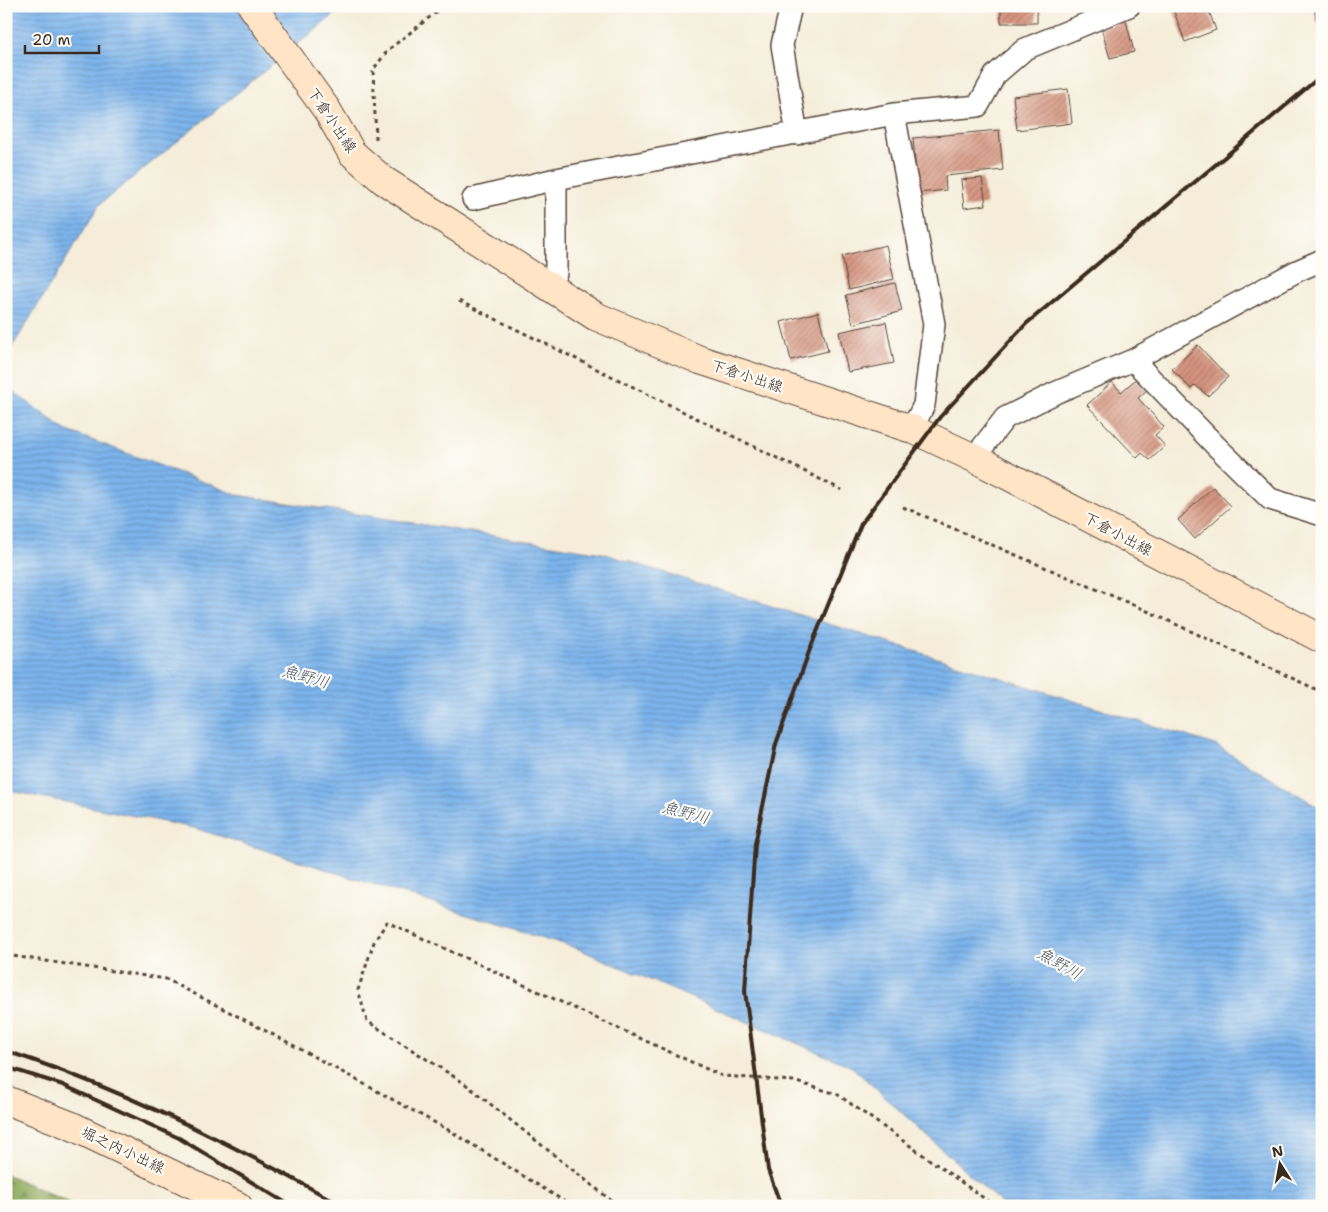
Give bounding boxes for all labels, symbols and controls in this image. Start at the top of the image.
scale bar [25,22,99,54]
text: 20 m [32,30,71,50]
street label: 下倉小出線 [303,83,361,157]
street label: 下倉小出線 [708,355,786,397]
street label: 下倉小出線 [1080,508,1156,560]
water label: 魚野川 [280,660,332,693]
water label: 魚野川 [660,796,712,829]
water label: 魚野川 [1034,943,1086,984]
street label: 堀之内小出線 [78,1122,168,1178]
north arrow [1256,1140,1306,1190]
text: N [1270,1141,1285,1161]

